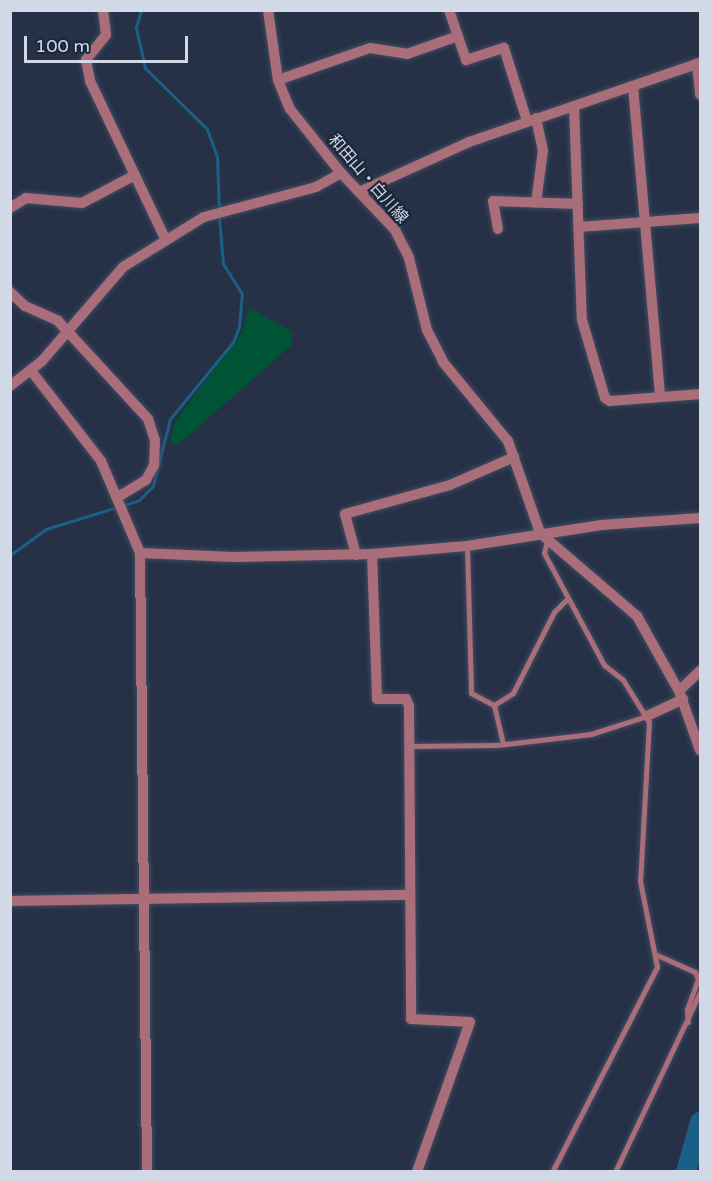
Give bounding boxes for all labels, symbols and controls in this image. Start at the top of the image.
scale bar [27,24,190,62]
text: 100 m [35,35,90,57]
street label: 和田山・白川線 [324,130,412,228]

